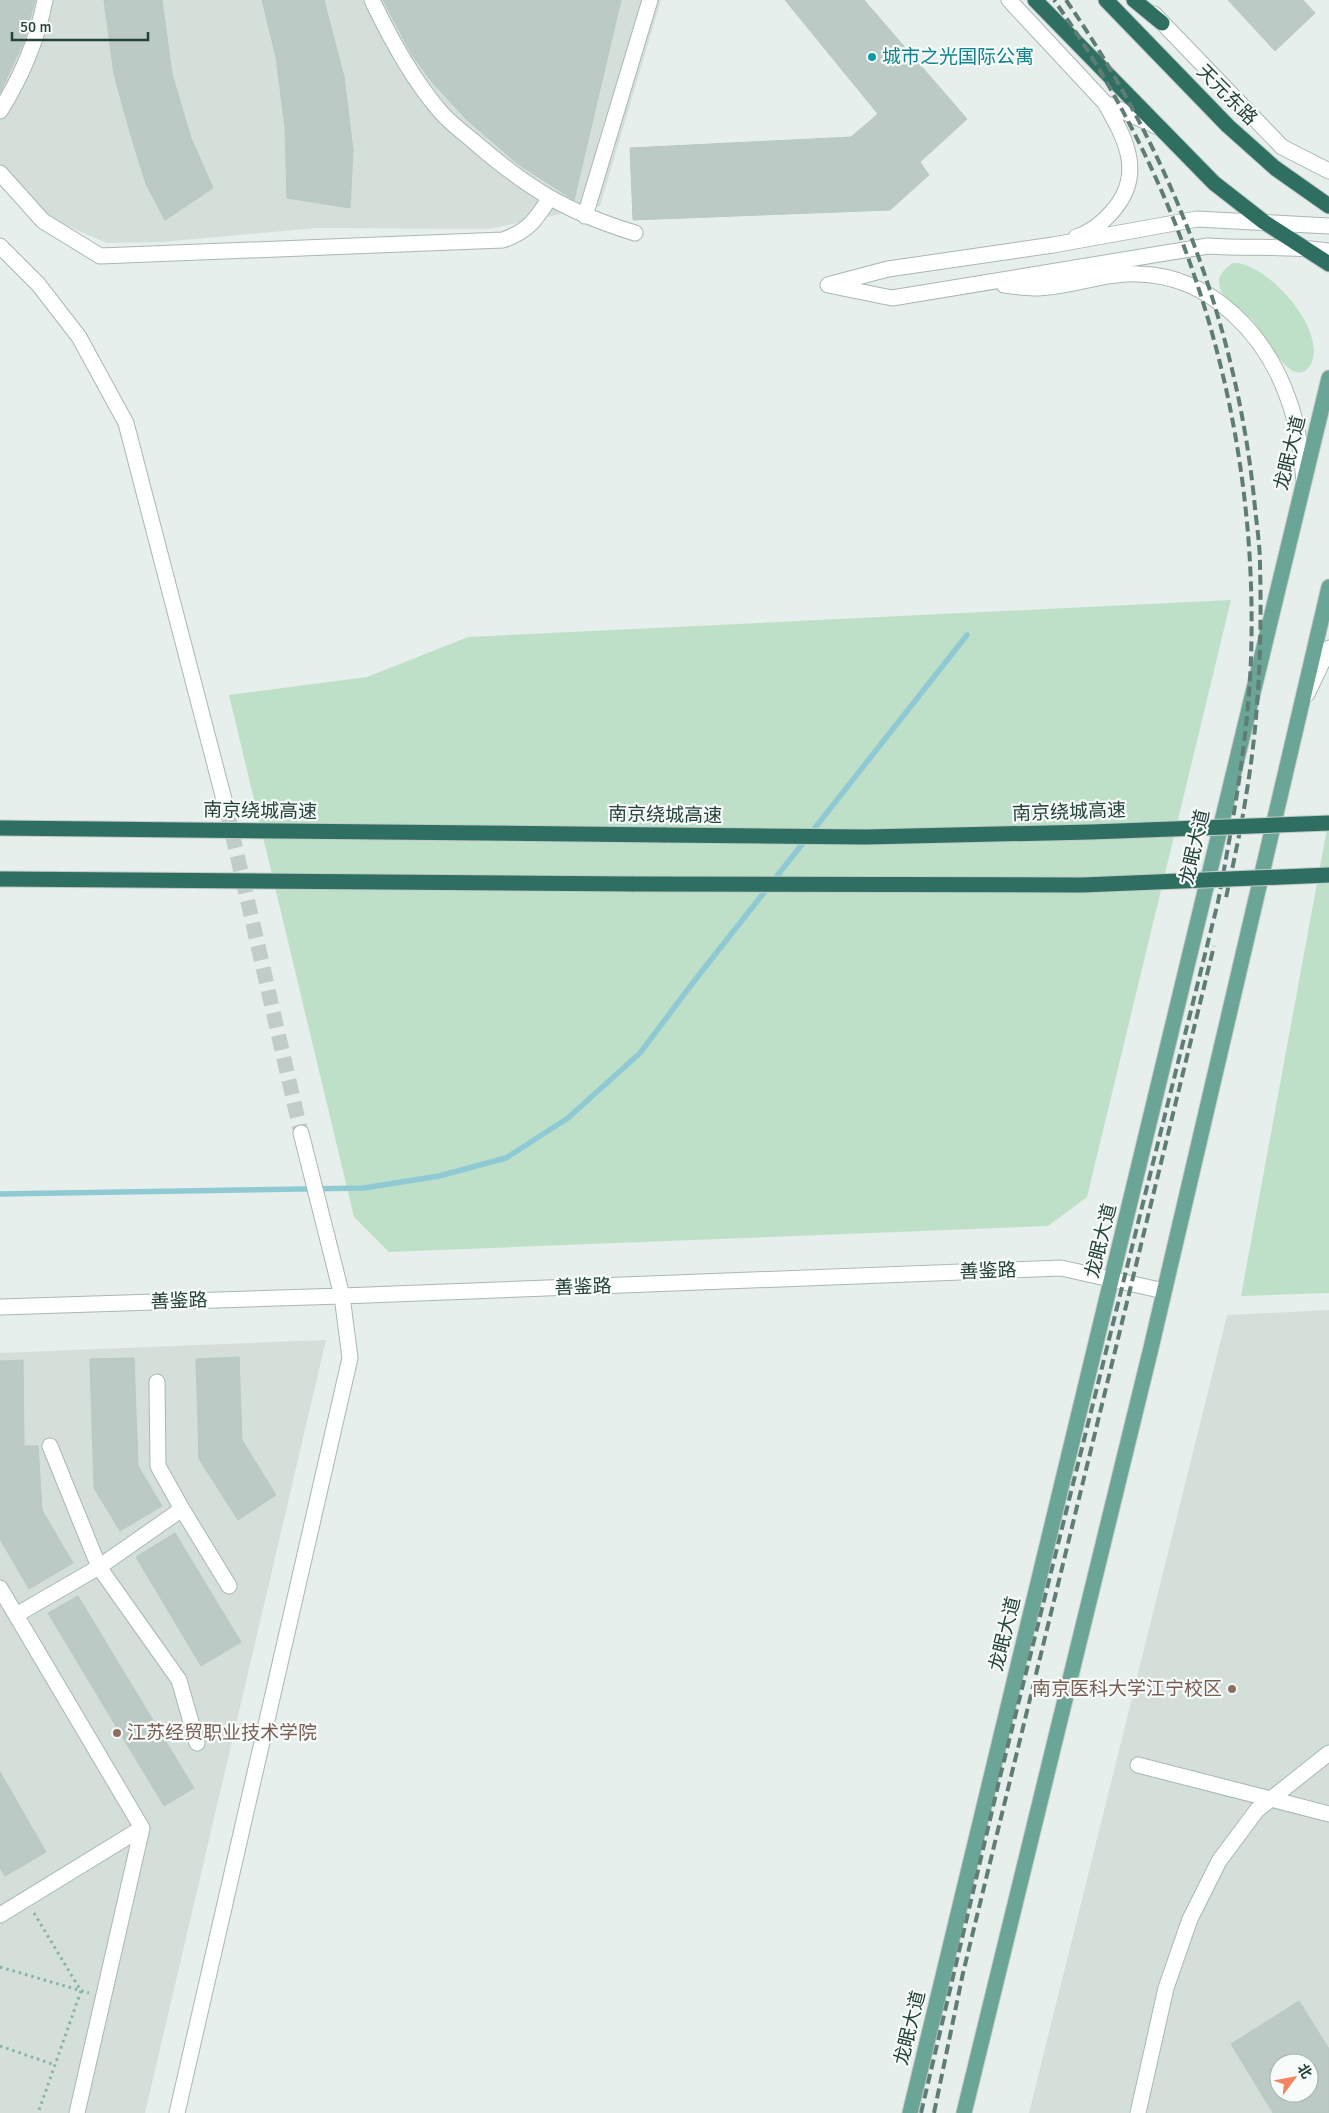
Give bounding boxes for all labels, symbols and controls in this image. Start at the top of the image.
scale bar [12,10,149,42]
text: 50 m [20,18,51,36]
place label: 城市之光国际公寓 [882,45,1034,69]
marker: 城市之光国际公寓 [866,51,878,63]
street label: 天元东路 [1192,60,1262,130]
street label: 龙眠大道 [1269,413,1311,493]
street label: 南京绕城高速 [203,798,317,824]
street label: 南京绕城高速 [1012,798,1126,826]
street label: 南京绕城高速 [608,802,722,828]
street label: 龙眠大道 [1175,807,1215,887]
street label: 龙眠大道 [1080,1201,1122,1281]
street label: 善鉴路 [959,1258,1017,1284]
street label: 善鉴路 [554,1274,612,1300]
street label: 善鉴路 [150,1288,208,1314]
street label: 龙眠大道 [984,1594,1026,1674]
place label: 南京医科大学江宁校区 [1032,1677,1222,1701]
marker: 南京医科大学江宁校区 [1226,1683,1238,1695]
place label: 江苏经贸职业技术学院 [127,1721,317,1745]
marker: 江苏经贸职业技术学院 [111,1727,123,1739]
street label: 龙眠大道 [889,1988,931,2068]
north arrow [1269,2053,1319,2103]
text: 北 [1294,2061,1316,2082]

